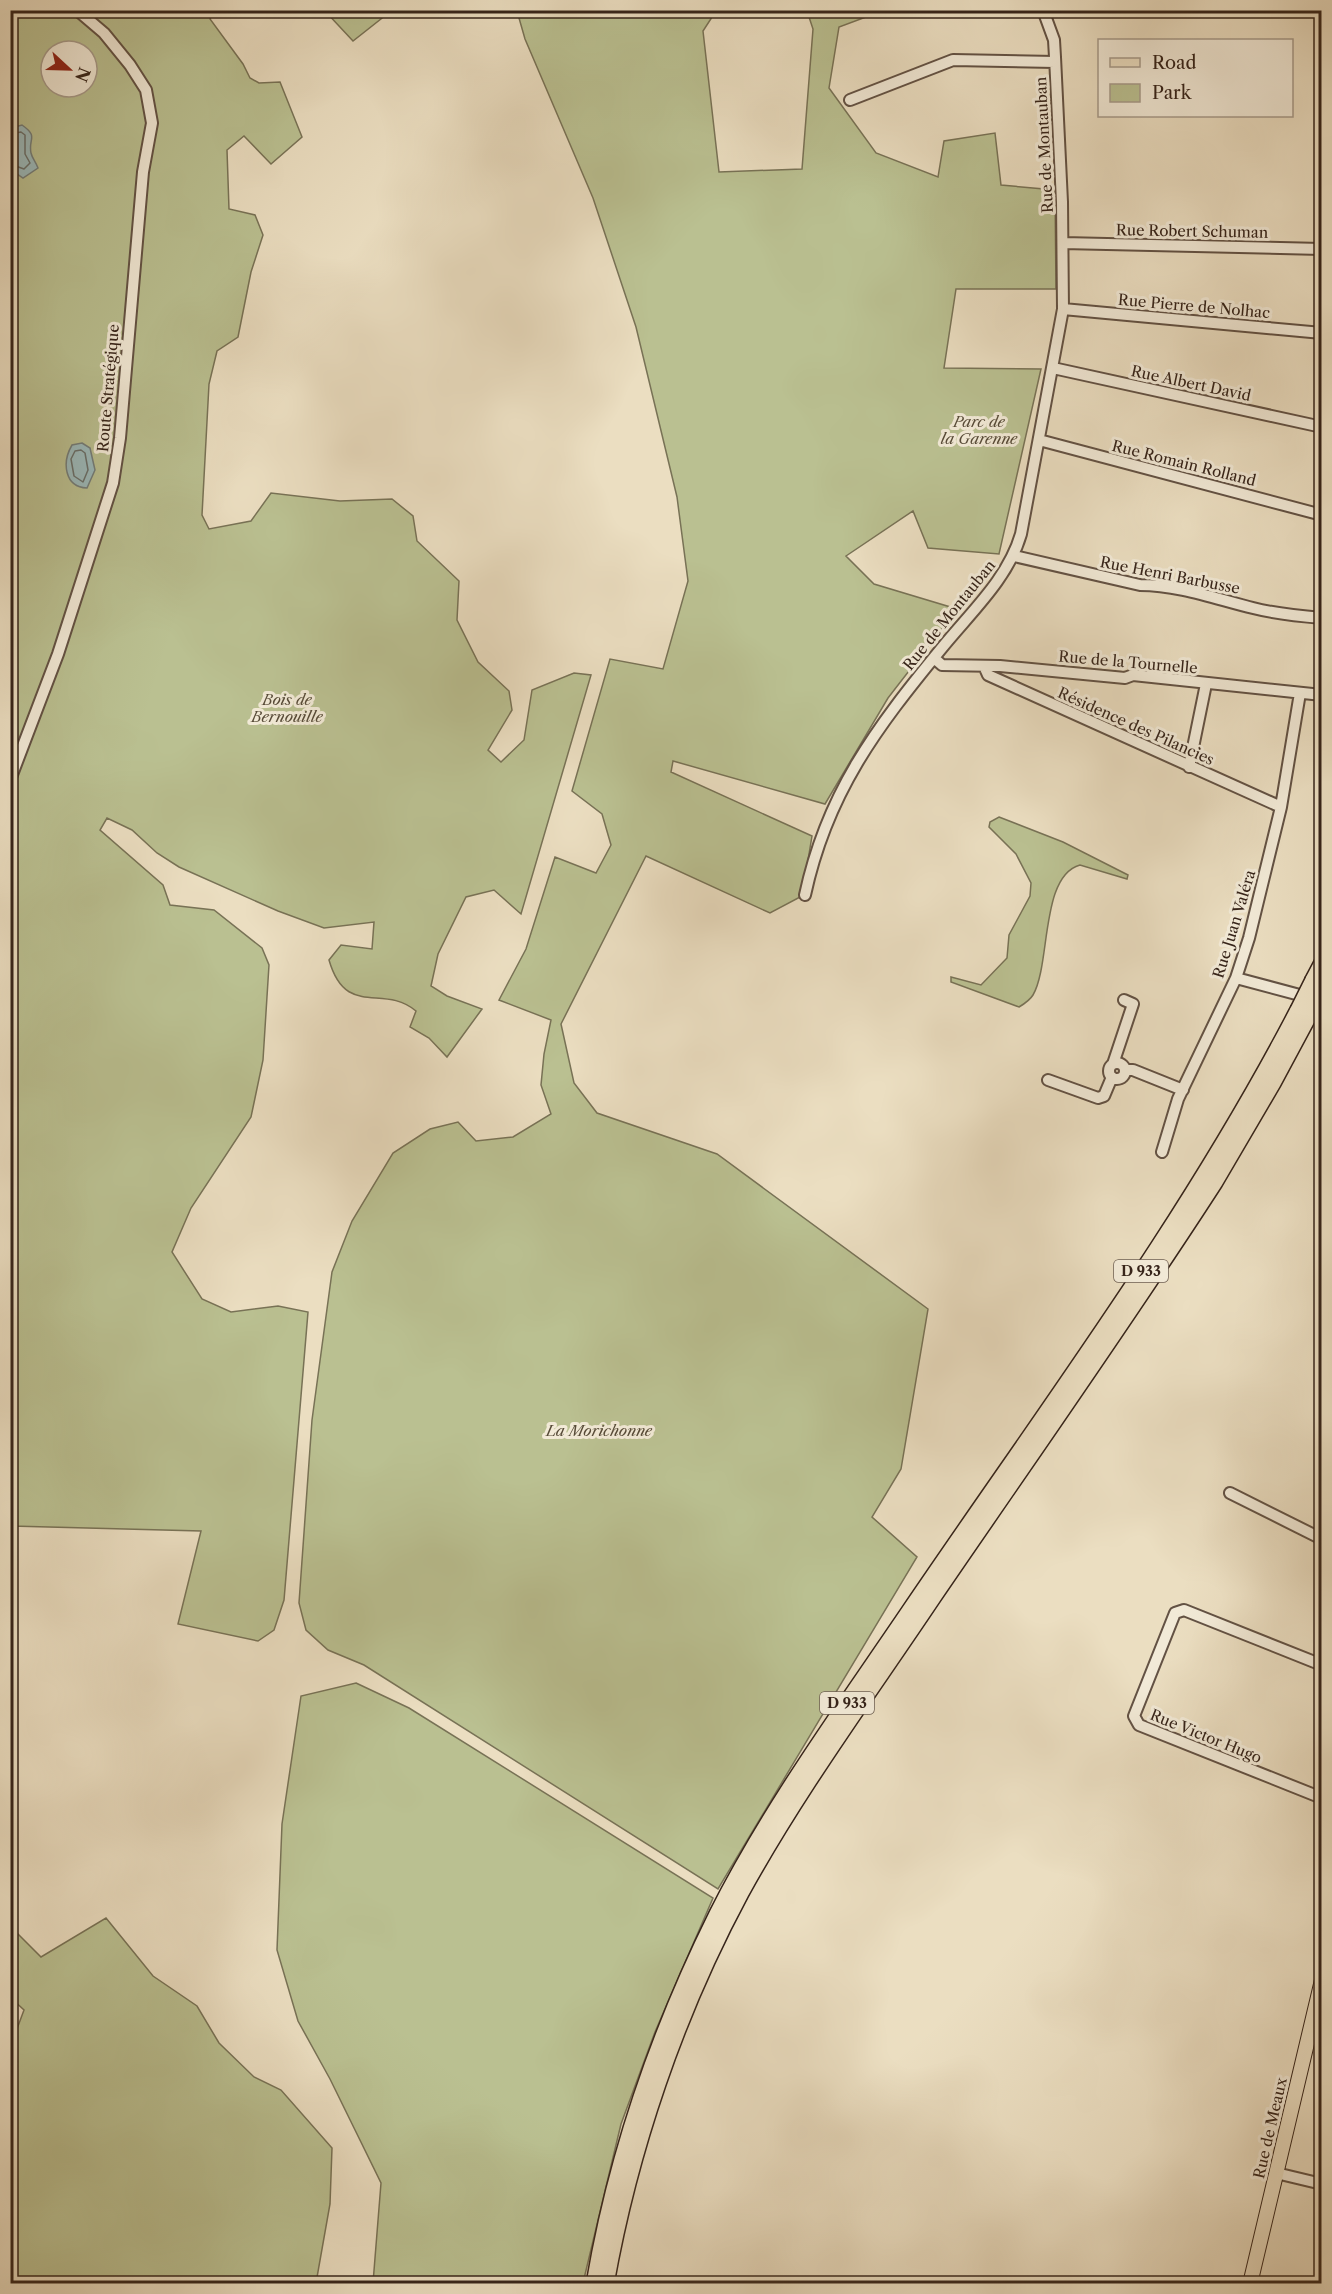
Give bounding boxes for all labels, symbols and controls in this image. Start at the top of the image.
north arrow [39,39,99,99]
legend [1098,39,1293,117]
text: Road [1152,52,1197,74]
text: N [71,64,95,85]
street label: Rue de Montauban [1031,76,1057,214]
text: Park [1152,82,1193,104]
street label: Rue Robert Schuman [1116,220,1269,242]
street label: Rue Pierre de Nolhac [1117,290,1271,322]
street label: Route Stratégique [93,323,123,453]
street label: Rue Albert David [1129,361,1253,405]
park label: Parc de la Garenne [941,412,1018,448]
street label: Rue Romain Rolland [1110,436,1258,490]
street label: Rue Henri Barbusse [1098,552,1242,598]
street label: Rue de Montauban [899,556,1000,674]
street label: Rue de la Tournelle [1058,646,1198,678]
street label: Résidence des Pilancies [1055,683,1217,769]
park label: Bois de Bernouille [250,690,324,726]
street label: Rue Juan Valéra [1209,868,1259,980]
road number: D 933 [1114,1260,1168,1282]
park label: La Morichonne [545,1421,653,1440]
road number: D 933 [820,1692,874,1714]
street label: Rue Victor Hugo [1147,1705,1265,1767]
street label: Rue de Meaux [1249,2075,1291,2180]

